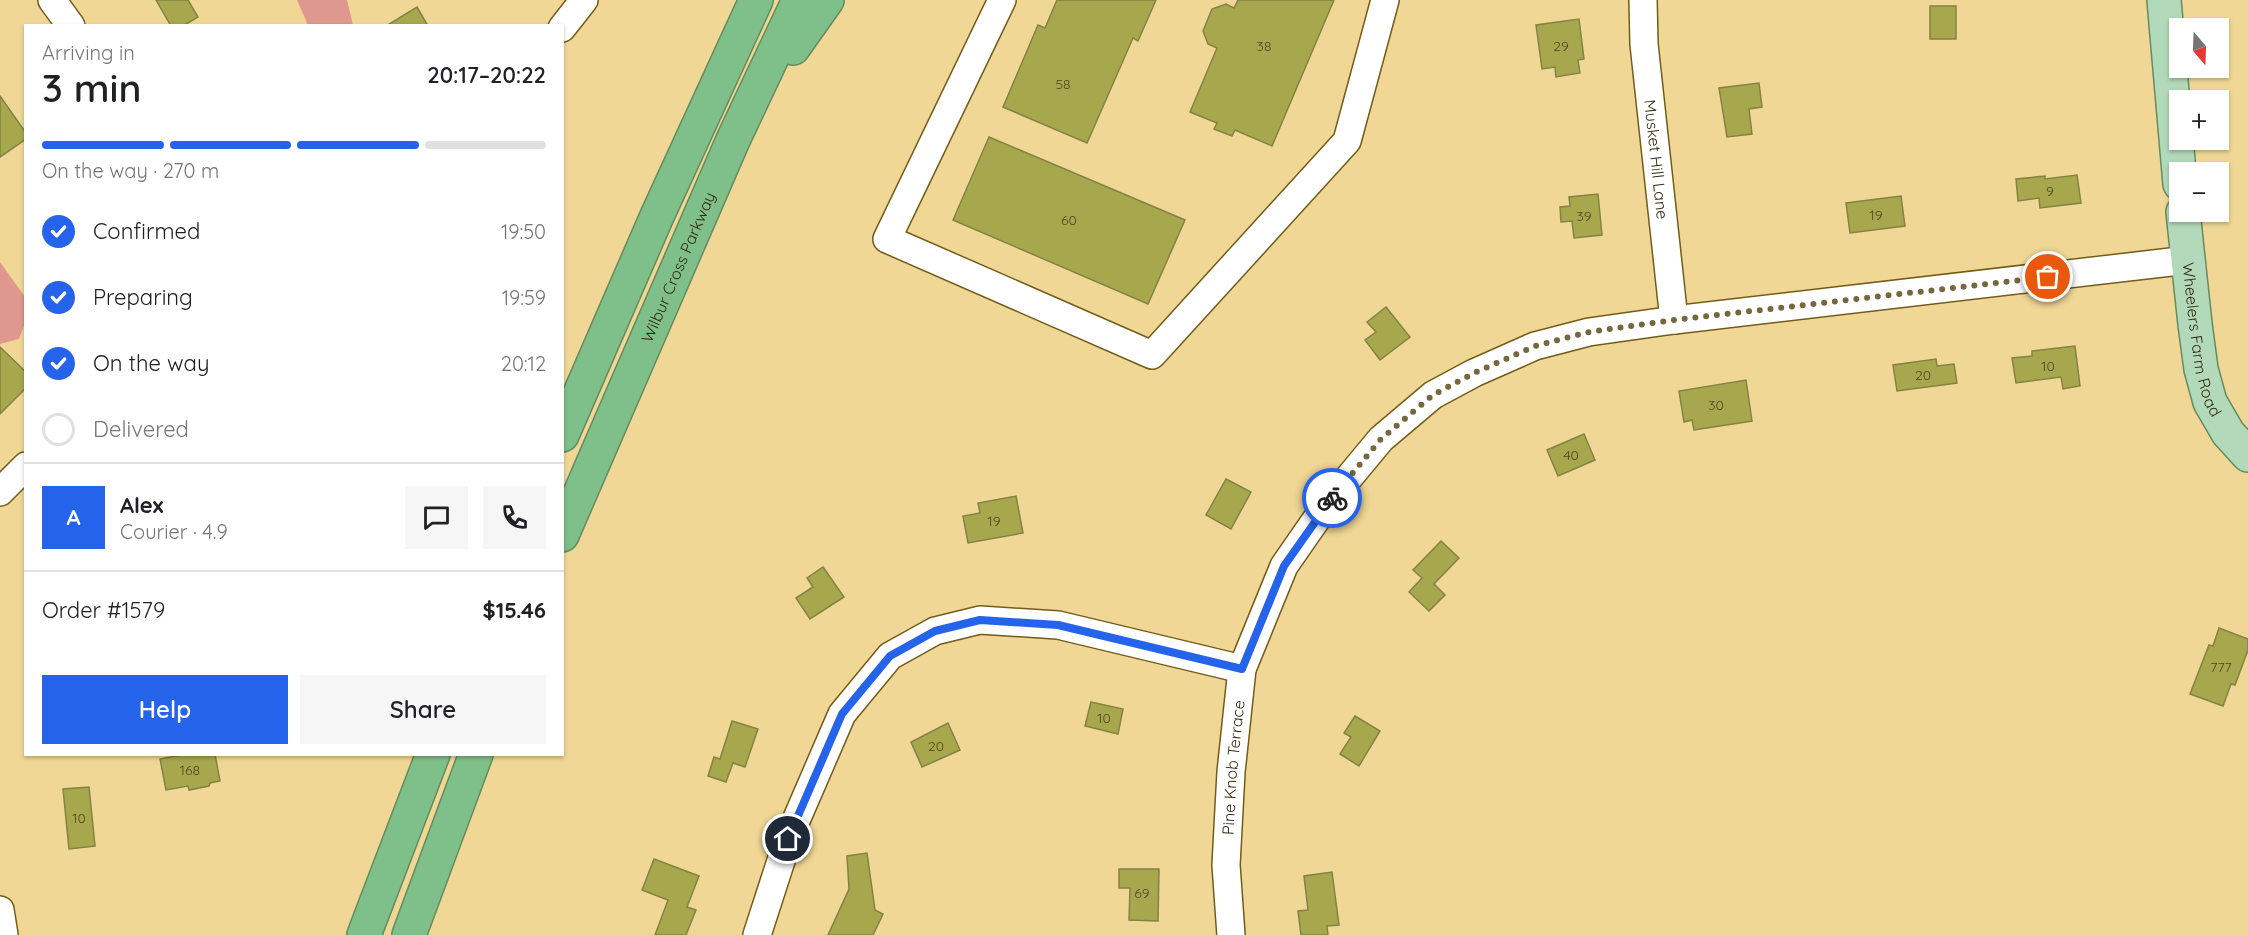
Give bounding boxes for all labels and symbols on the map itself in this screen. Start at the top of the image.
north arrow [2169,18,2229,78]
house number: 38 [1257,37,1271,55]
house number: 29 [1553,37,1569,55]
house number: 58 [1055,75,1071,93]
street label: Musket Hill Lane [1640,98,1673,220]
house number: 9 [2046,182,2054,200]
street label: Wilbur Cross Parkway [637,189,719,345]
house number: 19 [1870,206,1883,224]
house number: 39 [1576,207,1592,225]
house number: 60 [1061,211,1077,229]
pin [2022,251,2073,302]
street label: Wheelers Farm Road [2178,261,2226,420]
house number: 10 [2041,357,2055,375]
house number: 20 [1915,366,1931,384]
house number: 30 [1708,396,1724,414]
house number: 40 [1563,446,1579,464]
courier [1302,468,1362,528]
house number: 19 [988,512,1001,530]
house number: 777 [2210,658,2232,676]
street label: Pine Knob Terrace [1218,699,1249,835]
house number: 10 [1097,709,1111,727]
house number: 20 [928,737,944,755]
house number: 168 [180,761,200,779]
house number: 10 [72,809,86,827]
pin [762,813,813,864]
house number: 69 [1134,884,1150,902]

